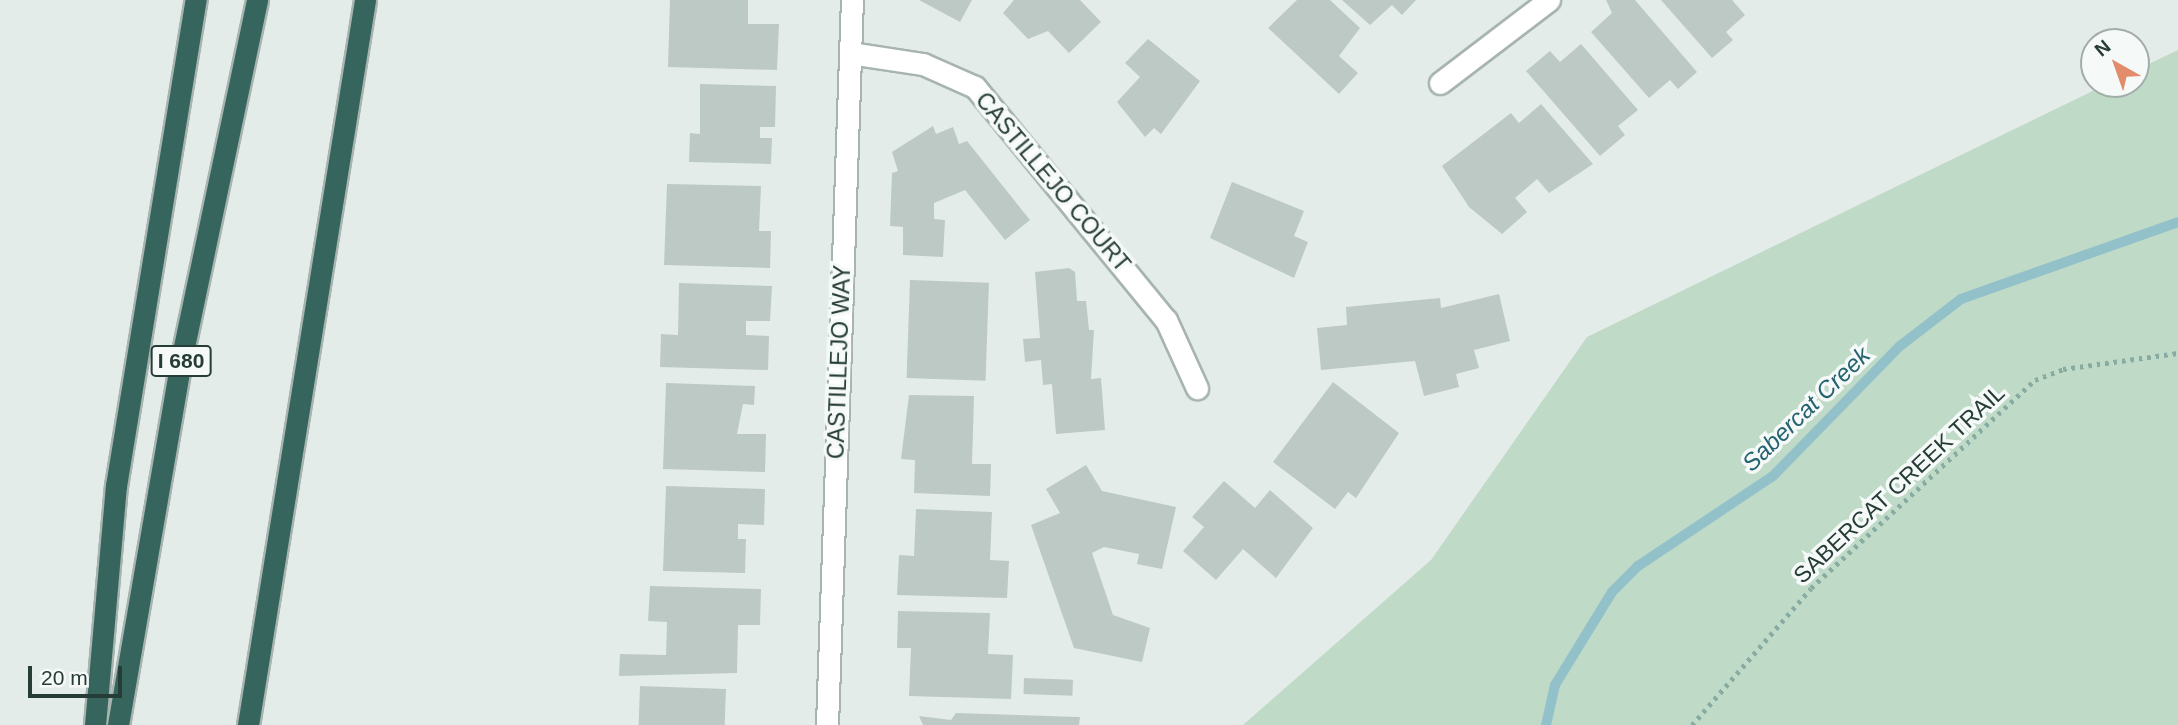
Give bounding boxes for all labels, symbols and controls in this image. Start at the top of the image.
north arrow [2080,28,2150,98]
text: N [2090,36,2114,61]
street label: CASTILLEJO COURT [970,87,1136,277]
street label: CASTILLEJO WAY [822,264,856,460]
water label: Sabercat Creek [1736,341,1876,477]
road number: I 680 [150,344,212,378]
street label: SABERCAT CREEK TRAIL [1787,379,2011,589]
scale bar [32,652,126,696]
text: 20 m [41,666,88,689]

